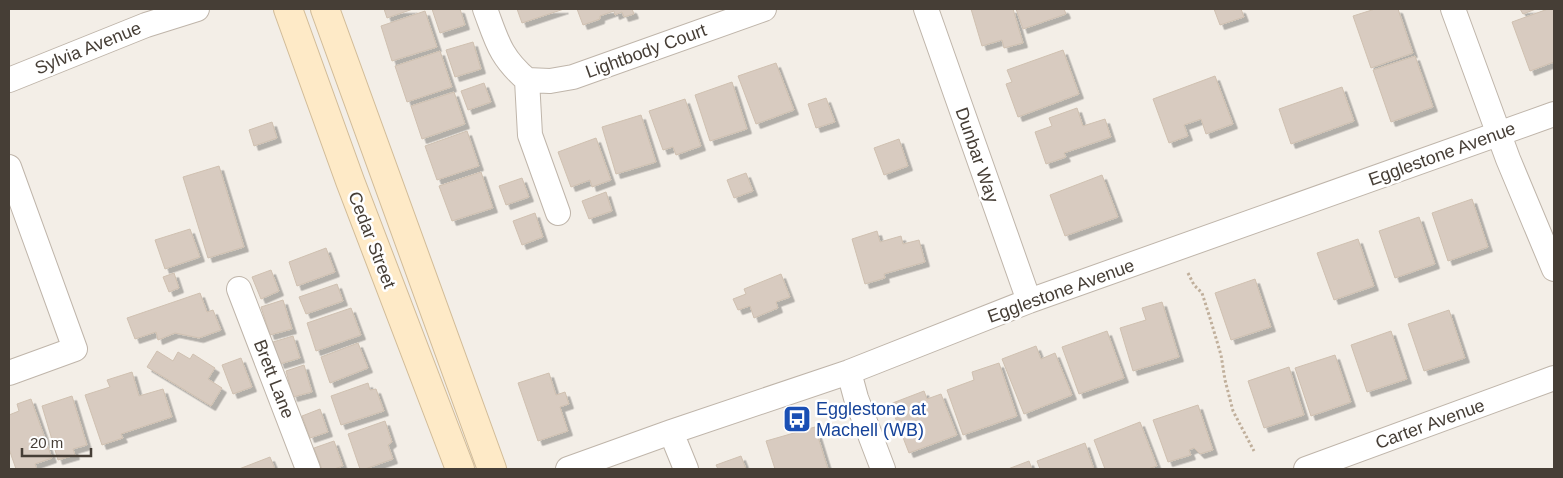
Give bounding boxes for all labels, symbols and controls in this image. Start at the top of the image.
street label: Sylvia Avenue [32,18,144,78]
street label: Lightbody Court [583,20,709,82]
street label: Dunbar Way [951,105,1003,205]
street label: Egglestone Avenue [1366,118,1518,190]
street label: Cedar Street [344,189,400,291]
street label: Egglestone Avenue [985,255,1137,327]
street label: Brett Lane [250,337,298,421]
street label: Carter Avenue [1373,395,1487,453]
place label: Egglestone at Machell (WB) [816,399,926,440]
bus stop icon: Egglestone at Machell (WB) [782,404,812,434]
scale bar [22,426,91,458]
text: 20 m [30,434,63,451]

